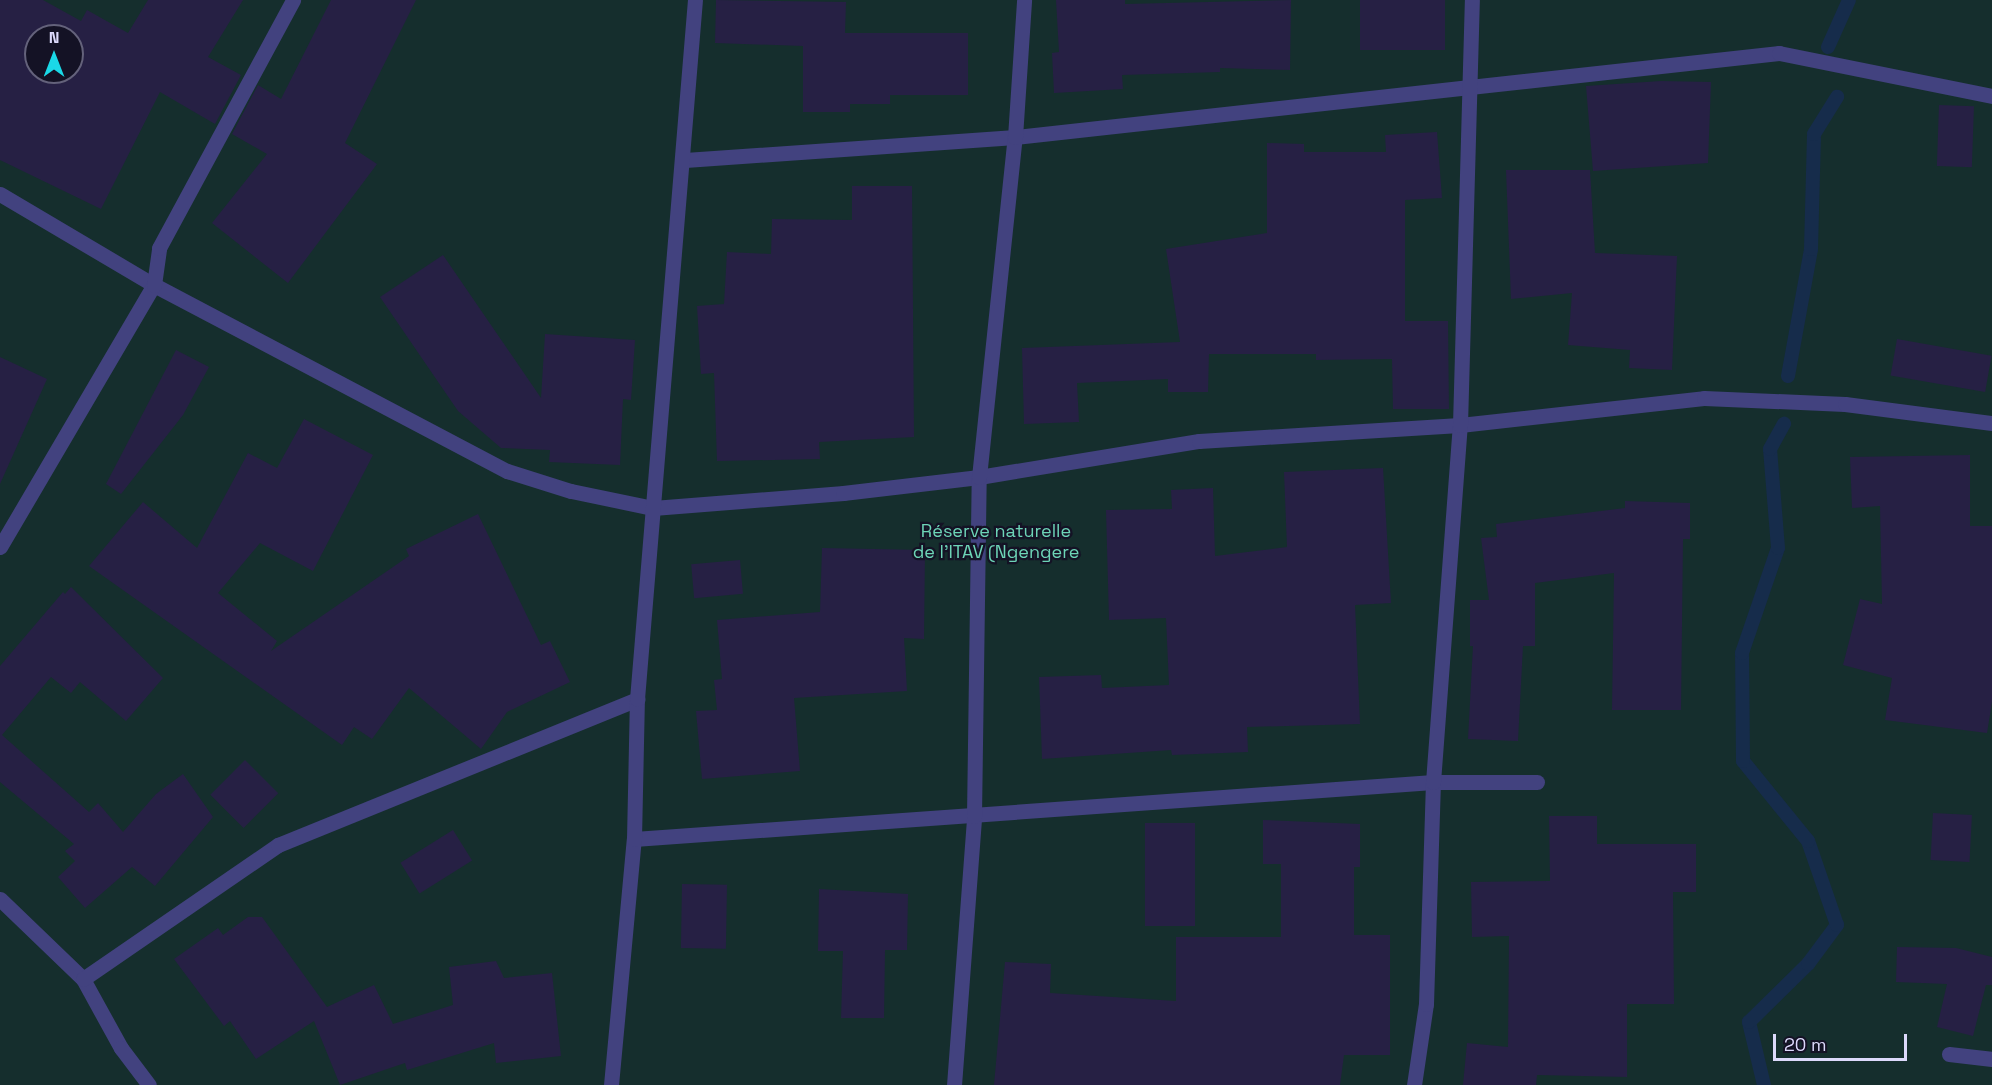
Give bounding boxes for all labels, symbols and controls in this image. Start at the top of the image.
north arrow [24,24,84,84]
text: N [49,27,59,48]
park label: Réserve naturelle de l'ITAV (Ngengere [913,521,1079,564]
scale bar [1776,1022,1910,1060]
text: 20 m [1784,1033,1827,1056]

